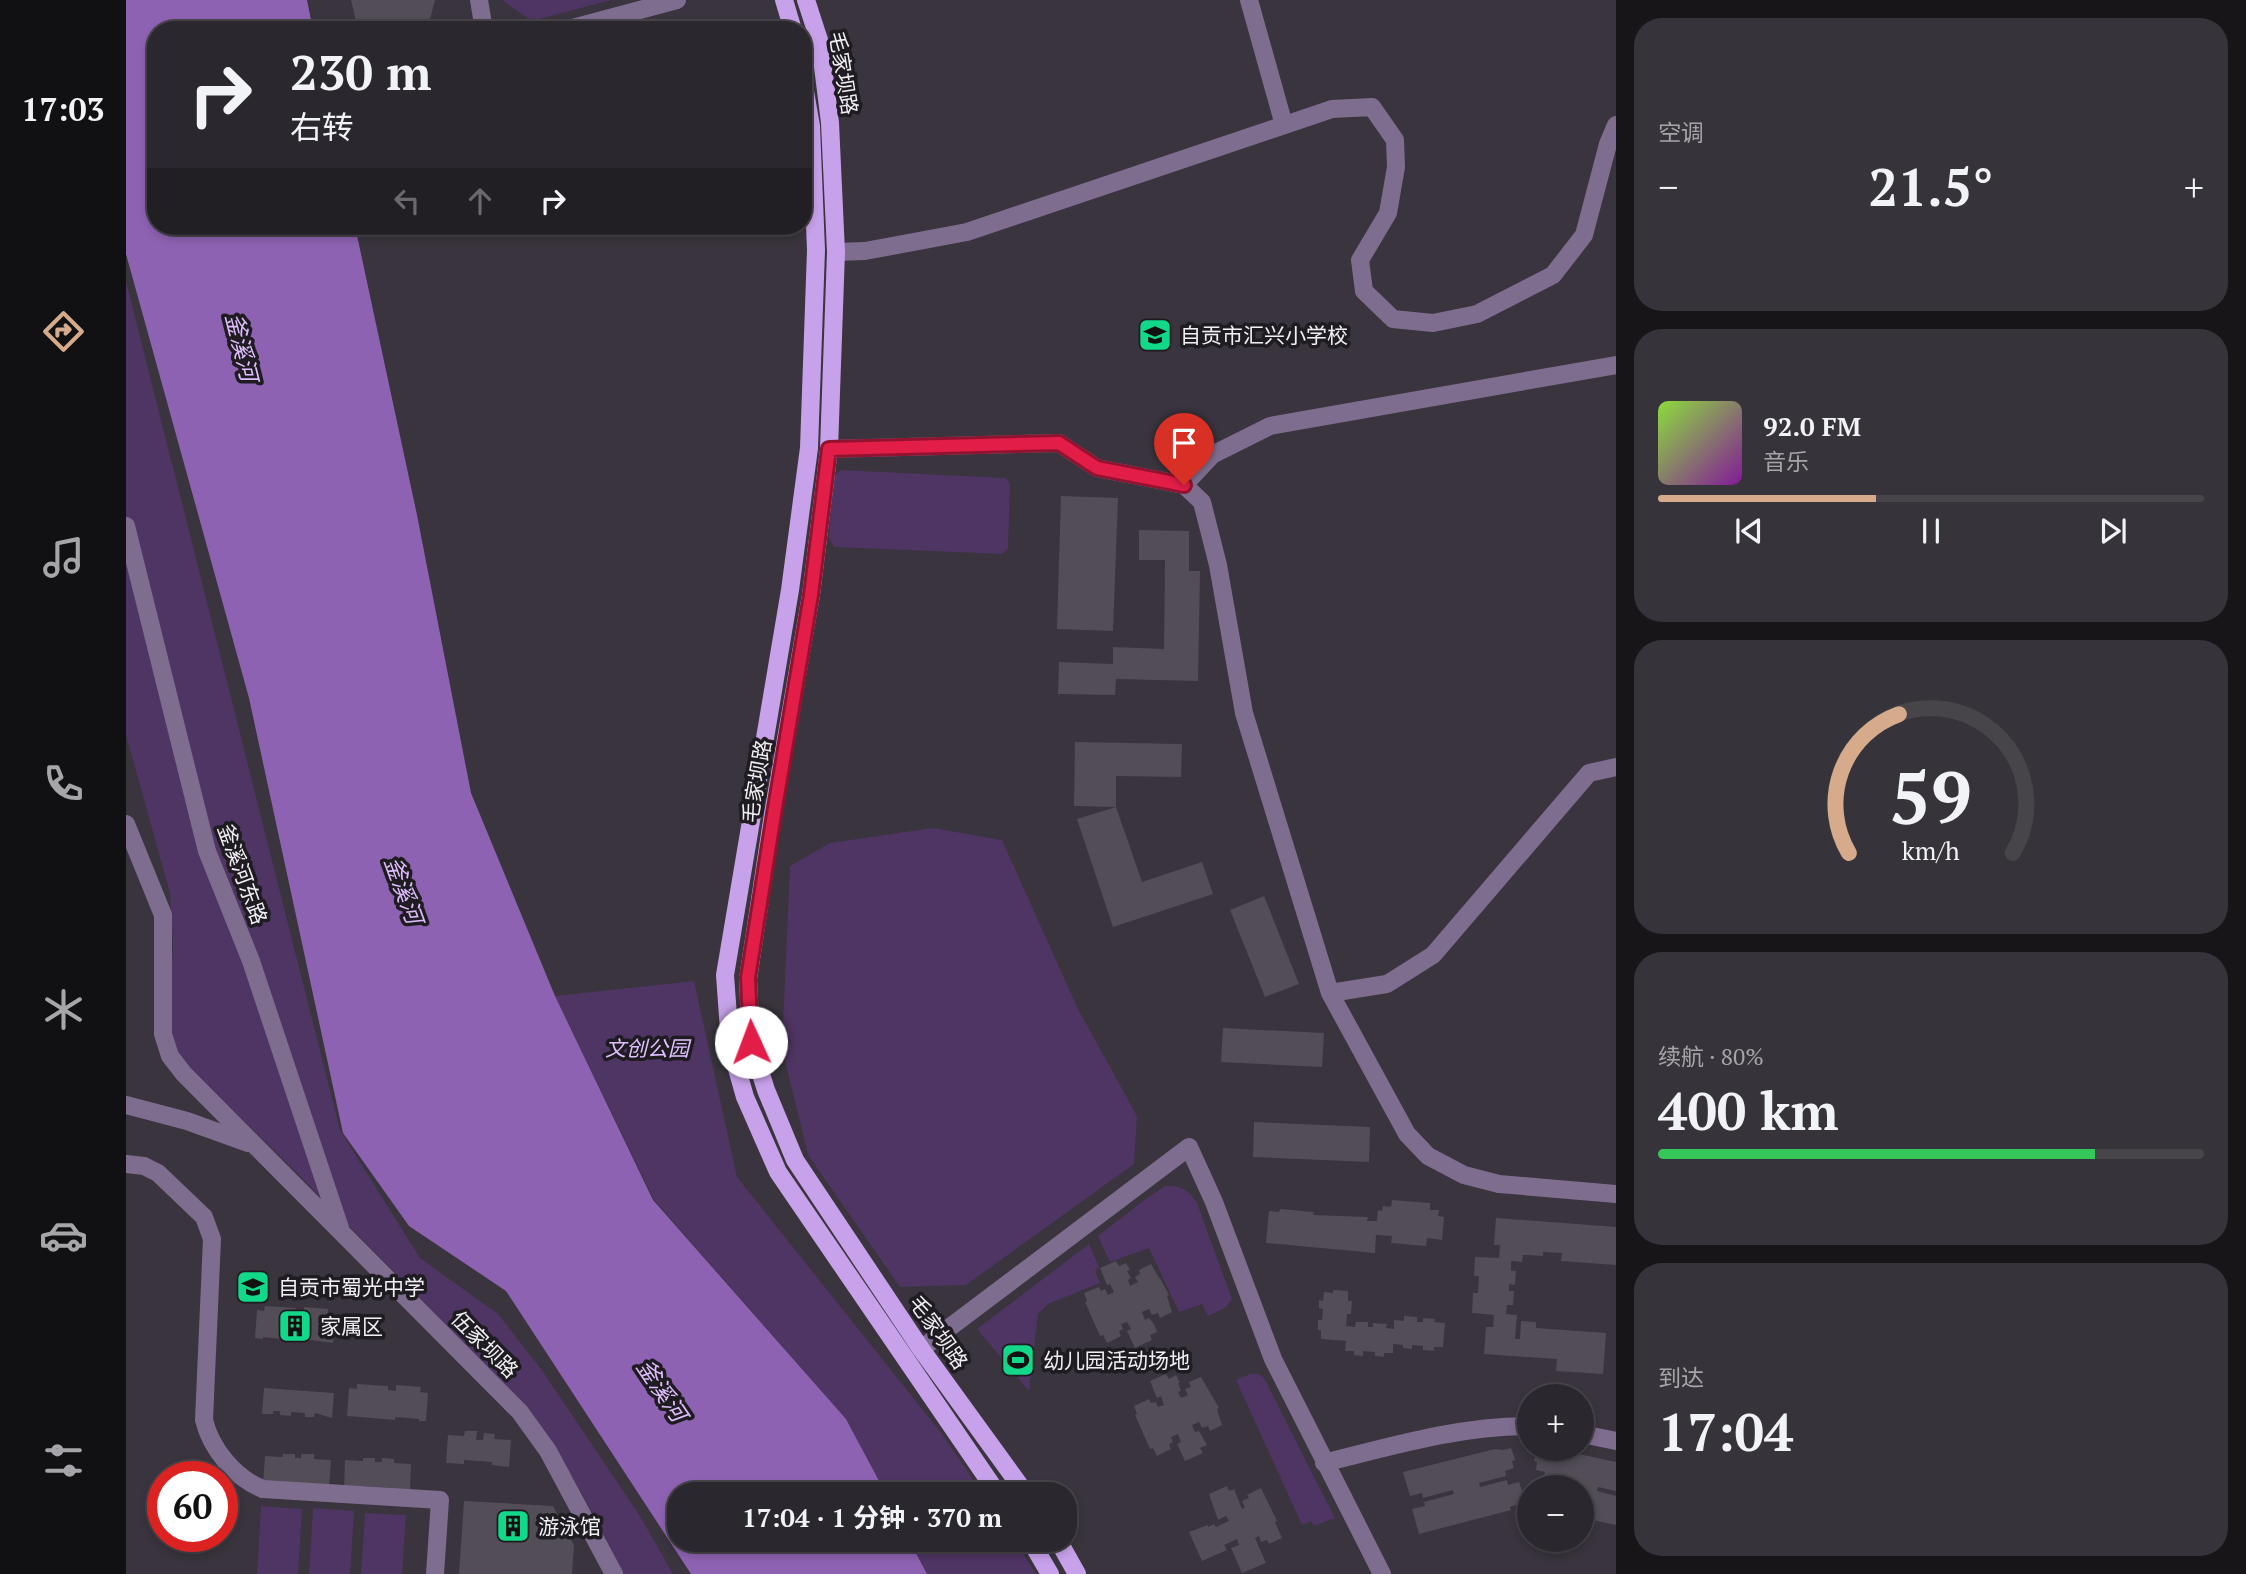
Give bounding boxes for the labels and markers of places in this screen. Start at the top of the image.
school or university icon: 自贡市汇兴小学校 [1136,316,1174,354]
place label: 自贡市汇兴小学校 [1180,321,1348,349]
pin [1154,413,1214,485]
school or university icon: 自贡市蜀光中学 [234,1268,272,1306]
place label: 自贡市蜀光中学 [278,1273,425,1301]
building icon: 家属区 [276,1307,314,1345]
place label: 家属区 [320,1312,383,1340]
sports icon: 幼儿园活动场地 [999,1341,1037,1379]
place label: 幼儿园活动场地 [1043,1346,1190,1374]
building icon: 游泳馆 [494,1507,532,1545]
place label: 游泳馆 [538,1512,601,1540]

